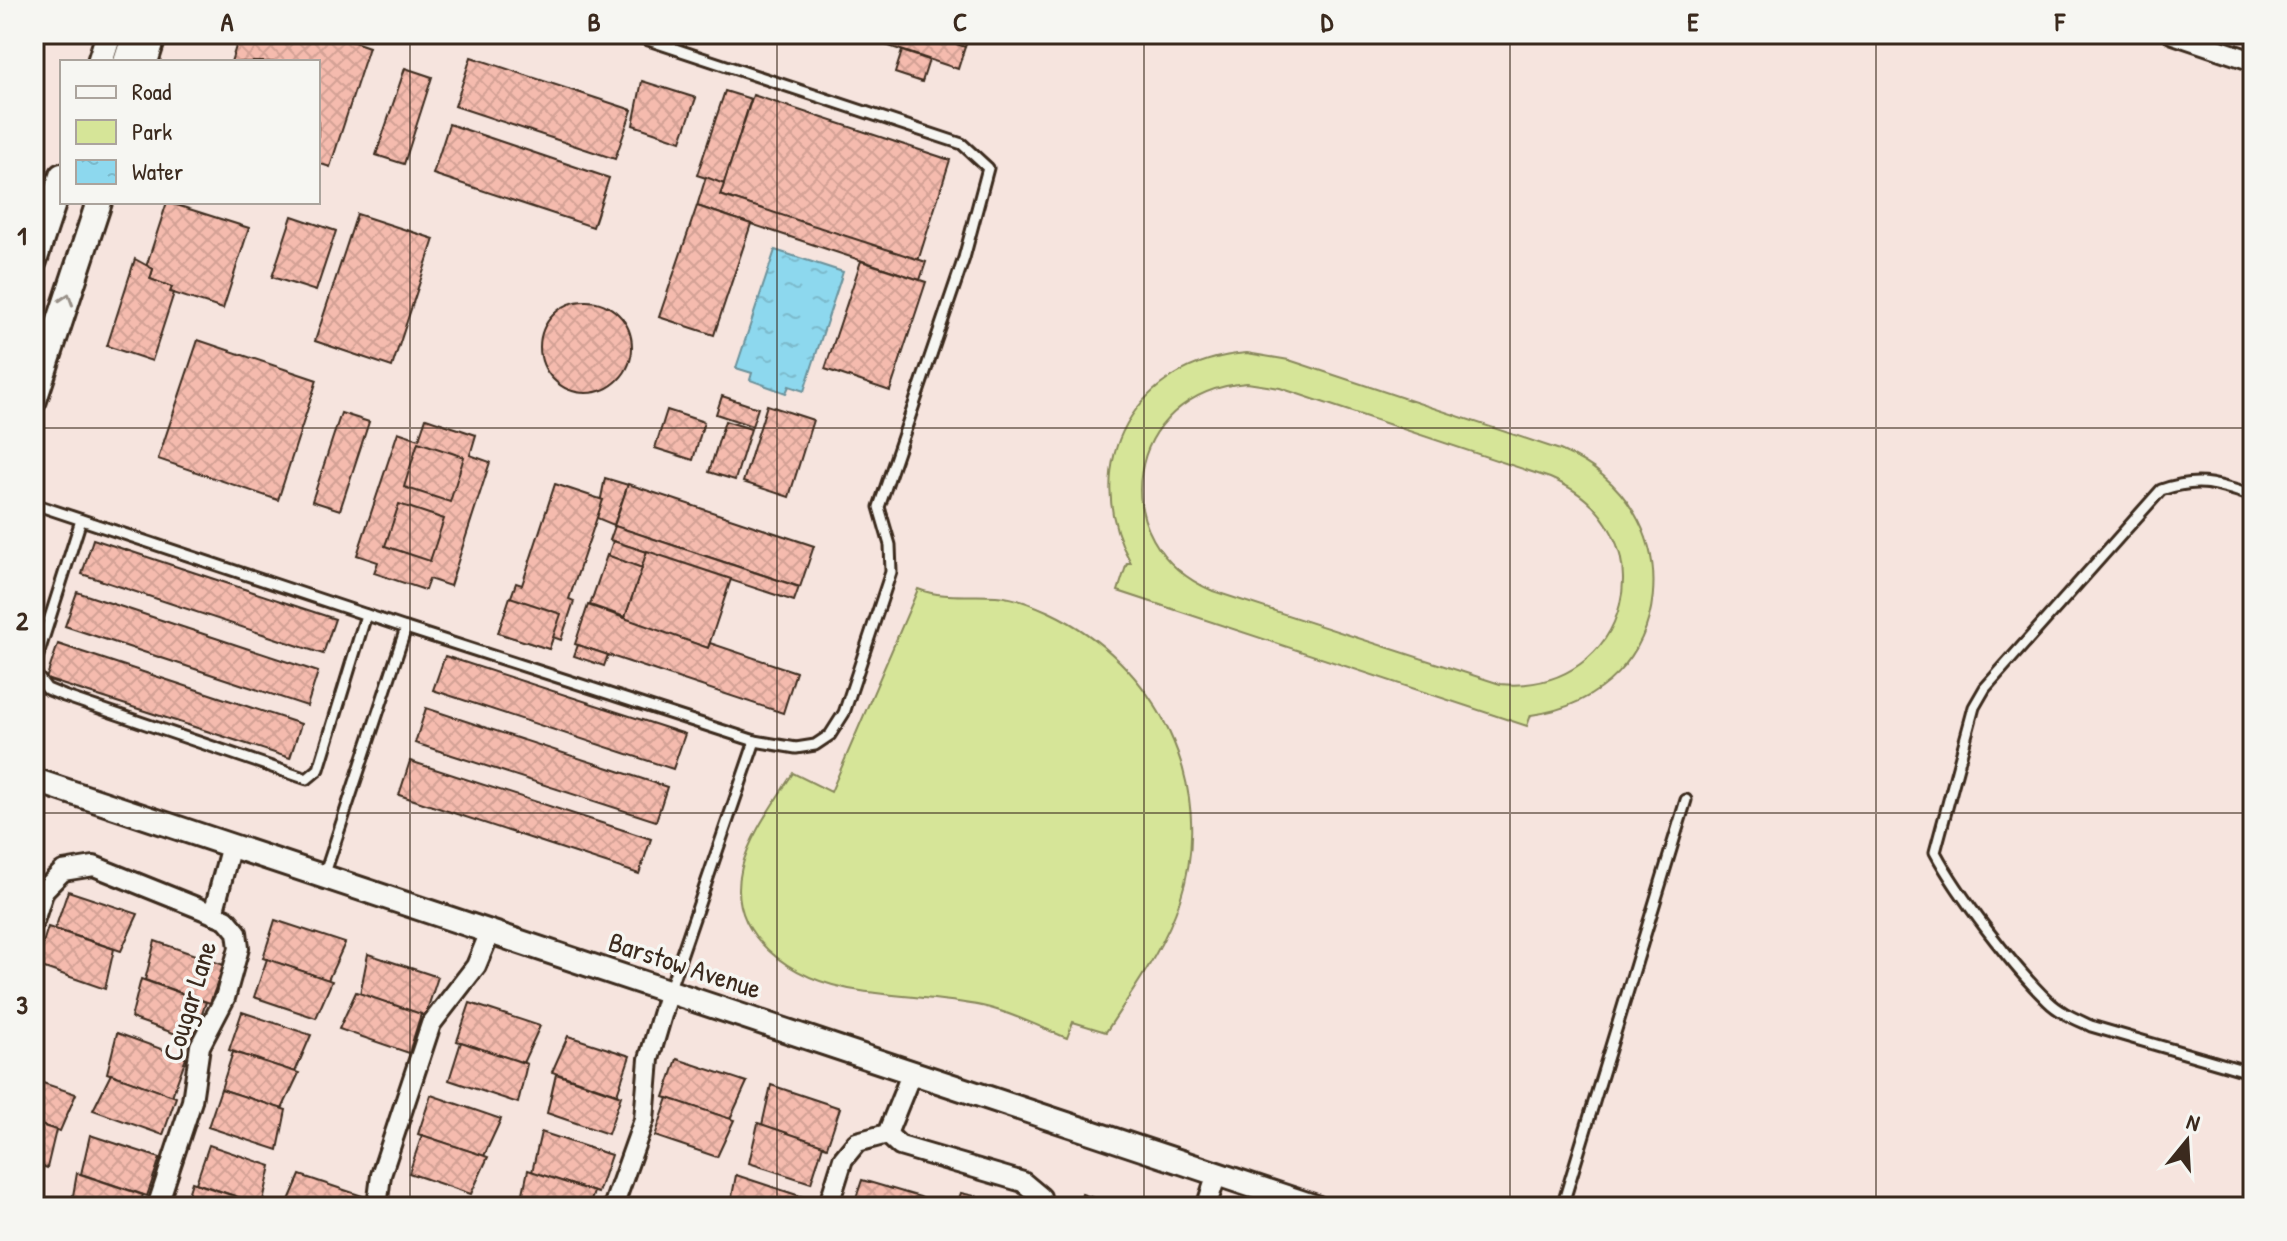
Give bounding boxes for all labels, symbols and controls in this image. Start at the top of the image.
text: A [221,4,234,39]
text: B [587,4,601,39]
text: C [953,4,967,39]
text: D [1321,4,1334,39]
text: E [1687,4,1699,39]
text: F [2054,4,2066,39]
legend [60,60,320,204]
text: Road [132,75,171,107]
text: Park [132,115,172,147]
text: Water [132,155,183,187]
text: 1 [17,218,27,253]
one-way arrow [58,293,74,307]
text: 2 [16,603,29,638]
street label: Barstow Avenue [604,923,766,1007]
street label: Cougar Lane [153,936,225,1066]
text: 3 [16,987,28,1022]
north arrow [2147,1101,2227,1181]
text: N [2183,1106,2204,1138]

